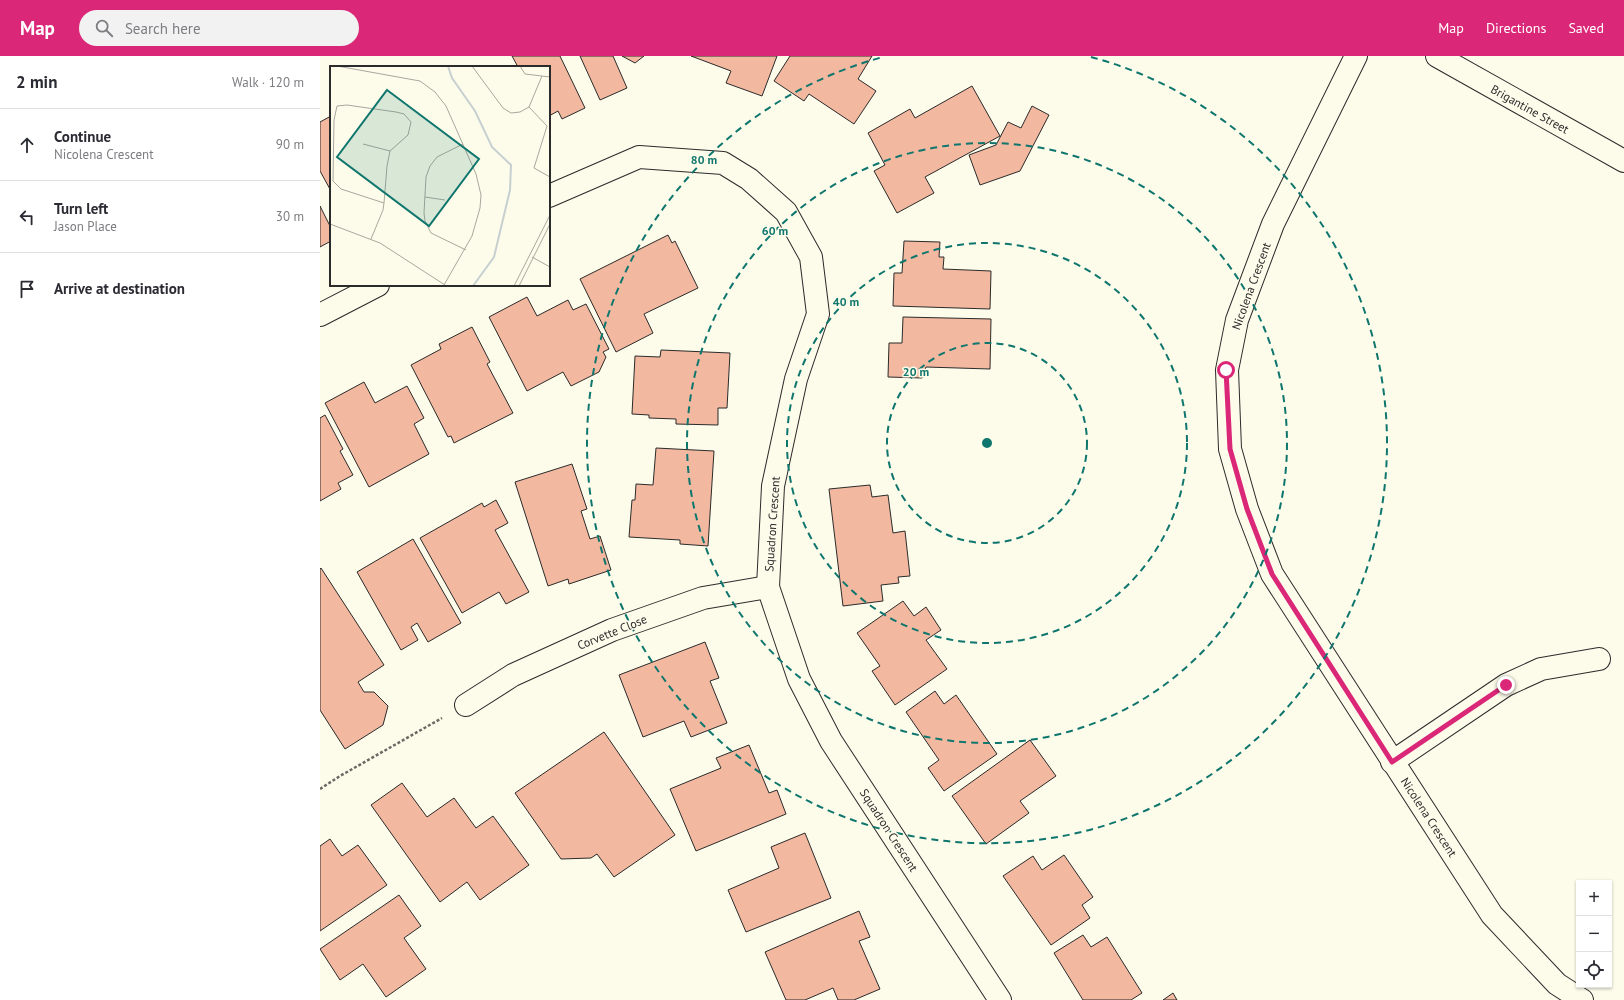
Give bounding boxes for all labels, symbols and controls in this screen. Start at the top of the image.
search box [79,10,359,46]
text: Map [20,16,55,40]
icon: search [93,17,115,39]
text: Search here [125,19,201,38]
text: Map [1438,19,1464,37]
text: Directions [1486,19,1546,37]
text: Saved [1568,19,1604,37]
inset map [330,66,550,286]
text: 2 min [16,71,57,93]
text: Walk · 120 m [232,74,304,91]
street label: Brigantine Street [1488,81,1572,137]
text: Continue [54,127,111,146]
icon: ahead [16,134,38,156]
text: 90 m [276,136,304,153]
text: Nicolena Crescent [54,146,154,163]
text: 80 m [691,152,717,167]
text: Turn left [54,199,108,218]
icon: left [16,206,38,228]
text: 30 m [276,208,304,225]
text: Jason Place [54,218,117,235]
text: 60 m [762,223,788,238]
street label: Nicolena Crescent [1228,240,1274,332]
icon: arrive [16,278,38,300]
text: Arrive at destination [54,279,185,298]
text: 40 m [833,294,859,309]
route start [1217,361,1235,379]
text: 20 m [903,364,929,379]
centre of rings [980,436,994,450]
street label: Squadron Crescent [761,476,783,572]
street label: Corvette Close [575,611,649,653]
route end [1497,676,1515,694]
street label: Nicolena Crescent [1398,774,1460,860]
street label: Squadron Crescent [857,786,921,874]
map controls [1576,880,1612,988]
button: + [1576,880,1612,916]
button: − [1576,916,1612,952]
button: locate [1576,952,1612,988]

